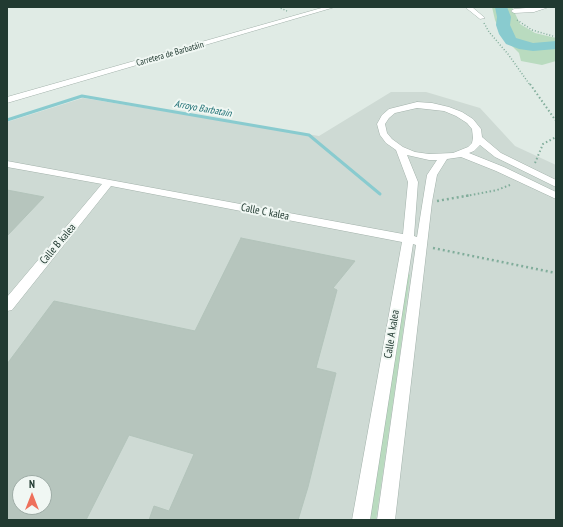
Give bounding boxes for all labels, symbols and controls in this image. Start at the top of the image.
street label: Carretera de Barbatáin [135,39,205,69]
water label: Arroyo Barbatain [174,98,232,120]
street label: Calle C kalea [240,201,290,223]
street label: Calle B kalea [37,221,79,267]
street label: Calle A kalea [382,309,402,359]
north arrow [12,475,52,515]
text: N [29,477,35,491]

